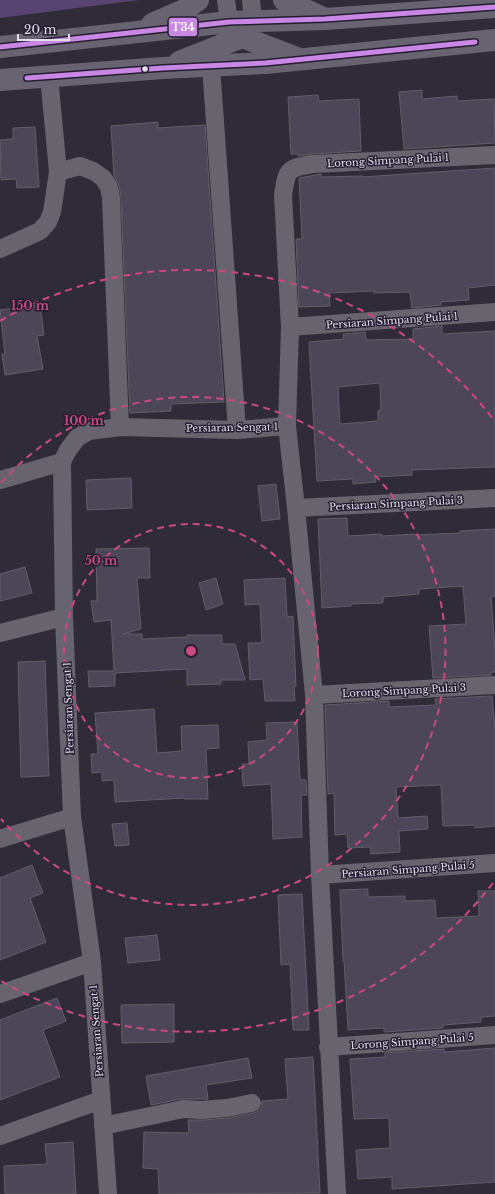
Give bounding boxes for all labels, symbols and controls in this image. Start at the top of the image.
scale bar [18,16,69,42]
line badge: T34 [168,17,198,37]
text: T34 [171,20,195,34]
text: 20 m [24,22,56,37]
unlabelled marker [140,64,150,74]
street label: Lorong Simpang Pulai 1 [327,151,449,170]
text: 150 m [11,298,50,313]
street label: Persiaran Simpang Pulai 1 [326,309,458,332]
text: 100 m [64,413,105,428]
street label: Persiaran Sengat 1 [186,420,278,435]
street label: Persiaran Simpang Pulai 3 [329,494,463,513]
text: 50 m [85,553,118,568]
centre of rings [184,644,198,658]
street label: Persiaran Sengat 1 [60,662,77,754]
street label: Lorong Simpang Pulai 3 [342,681,466,700]
street label: Persiaran Simpang Pulai 5 [341,858,475,881]
street label: Persiaran Sengat 1 [87,984,106,1077]
street label: Lorong Simpang Pulai 5 [350,1031,474,1052]

